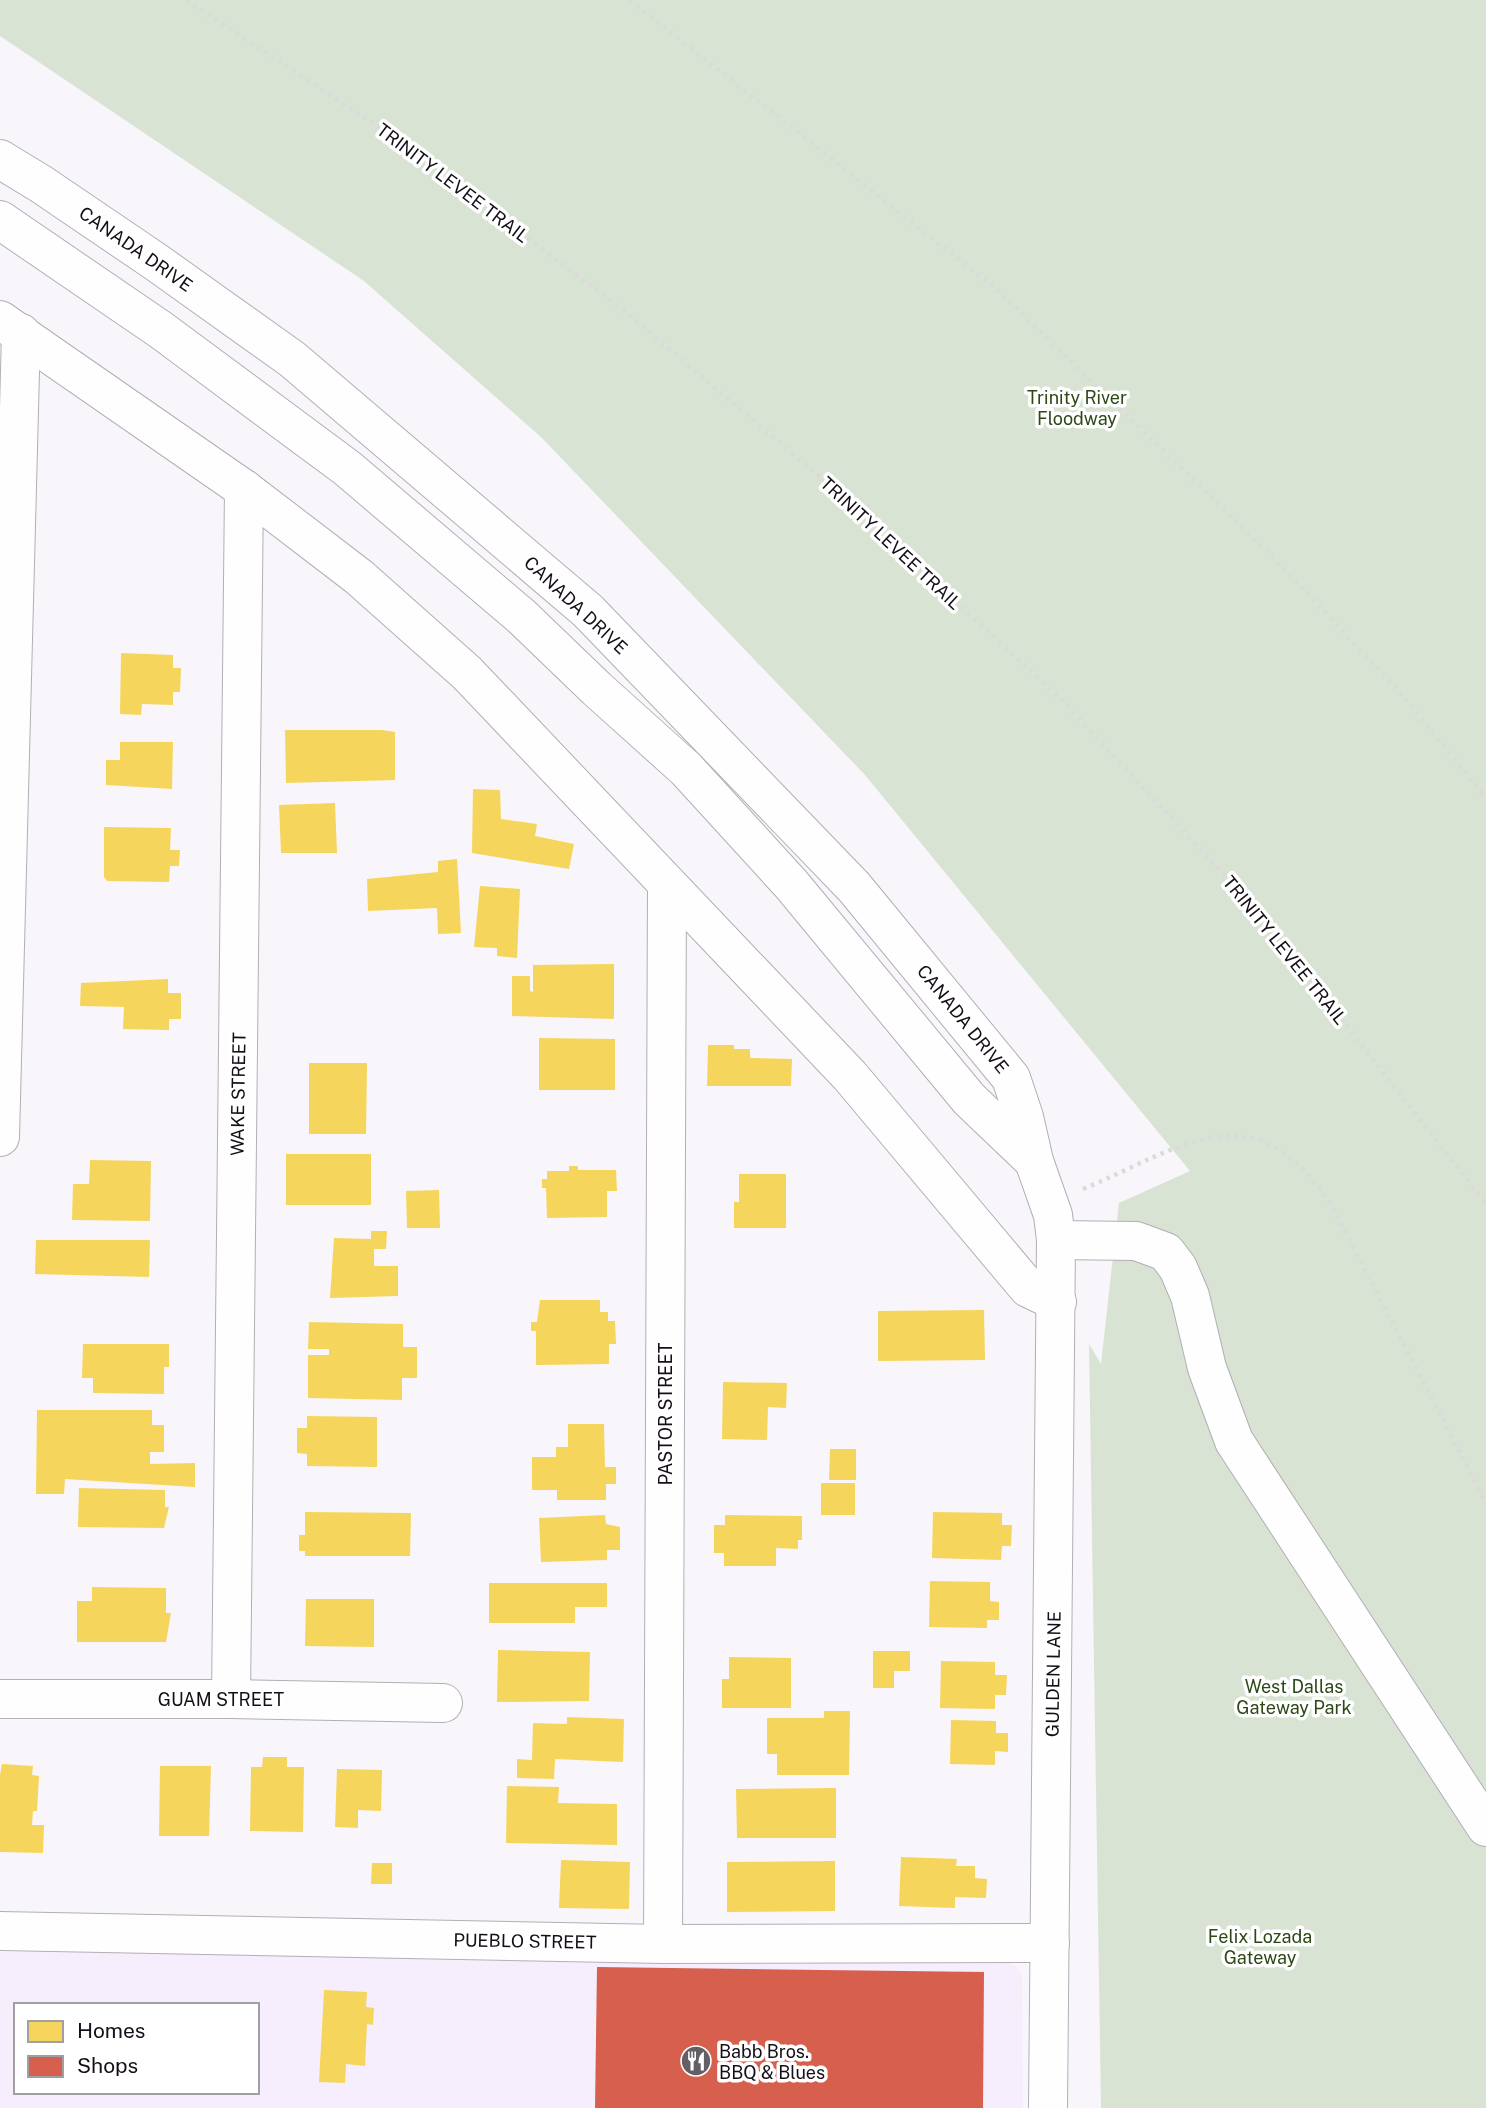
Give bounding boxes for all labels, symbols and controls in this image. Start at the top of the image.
street label: TRINITY LEVEE TRAIL [373,119,533,247]
street label: CANADA DRIVE [75,202,197,296]
park label: Trinity River Floodway [1027,387,1127,429]
street label: TRINITY LEVEE TRAIL [816,472,966,614]
street label: CANADA DRIVE [520,552,632,658]
street label: TRINITY LEVEE TRAIL [1219,872,1351,1028]
street label: CANADA DRIVE [913,961,1013,1077]
street label: WAKE STREET [226,1032,250,1156]
street label: PASTOR STREET [655,1342,676,1486]
street label: GULDEN LANE [1041,1611,1065,1737]
park label: West Dallas Gateway Park [1236,1676,1352,1718]
street label: GUAM STREET [158,1689,284,1710]
park label: Felix Lozada Gateway [1208,1926,1312,1968]
street label: PUEBLO STREET [453,1929,597,1953]
legend [14,2003,259,2094]
text: Homes [77,2018,145,2043]
place label: Babb Bros. BBQ & Blues [719,2041,825,2083]
restaurant icon: Babb Bros. BBQ & Blues [679,2044,713,2078]
text: Shops [77,2053,138,2078]

